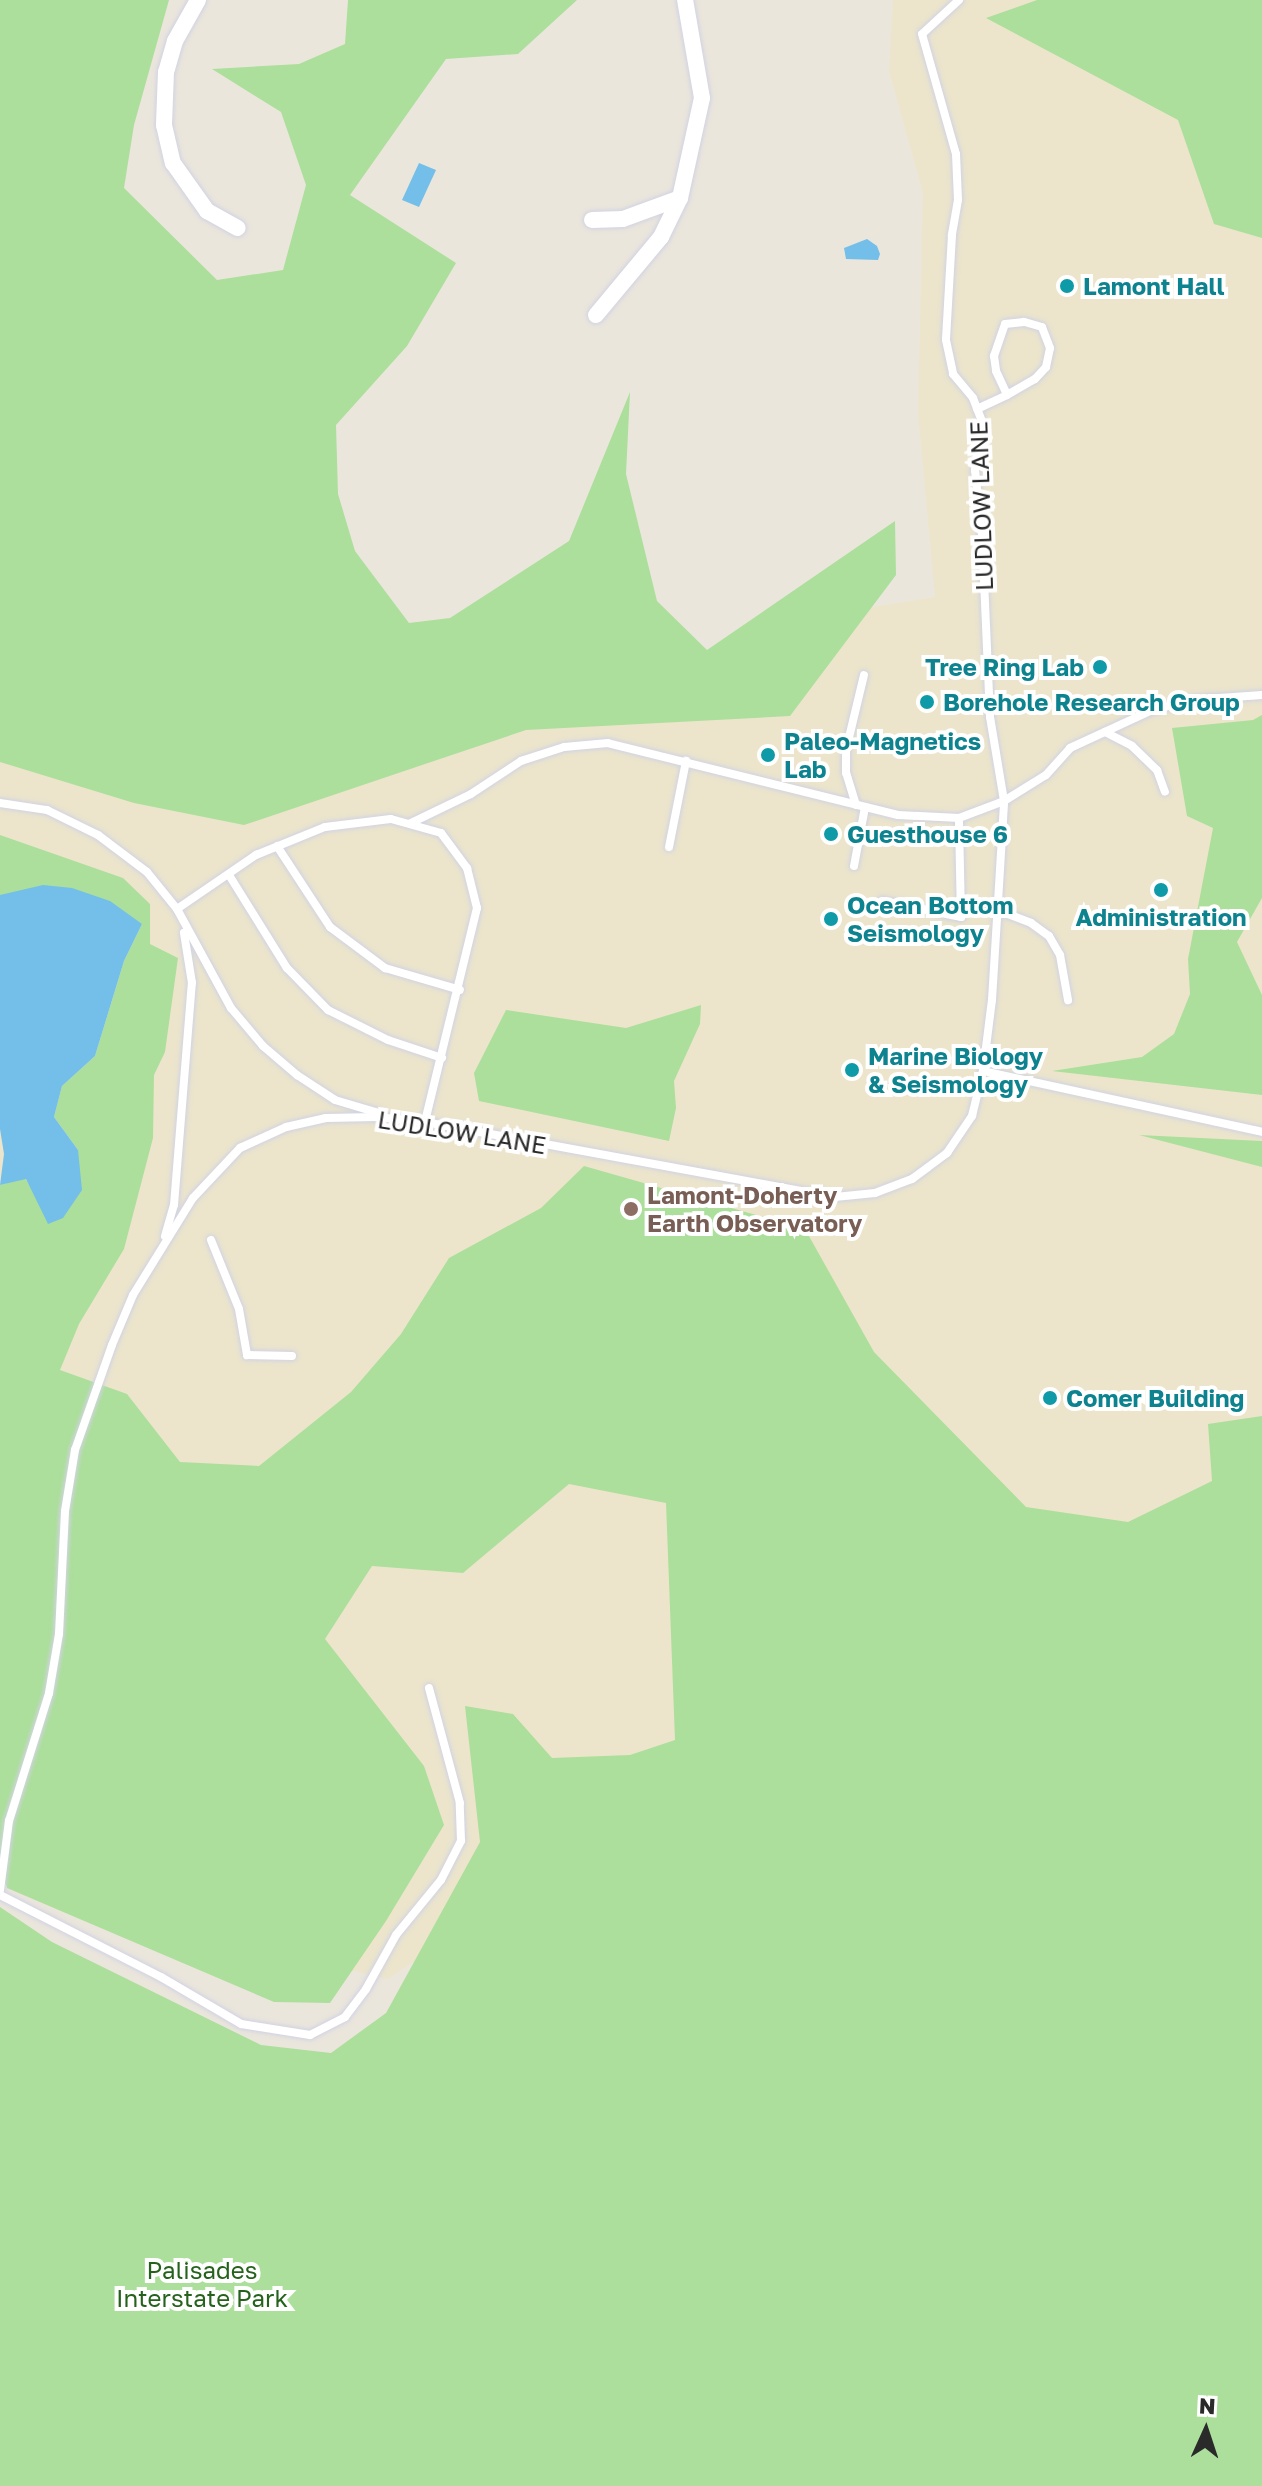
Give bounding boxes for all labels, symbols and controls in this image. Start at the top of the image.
place label: Lamont Hall [1083,272,1225,300]
marker: Lamont Hall [1058,277,1076,295]
street label: LUDLOW LANE [964,421,998,591]
place label: Tree Ring Lab [925,653,1084,681]
marker: Tree Ring Lab [1091,658,1109,676]
place label: Borehole Research Group [943,688,1240,716]
marker: Borehole Research Group [918,693,936,711]
place label: Paleo-Magnetics Lab [784,727,981,783]
marker: Paleo-Magnetics Lab [759,746,777,764]
place label: Guesthouse 6 [847,820,1008,848]
marker: Guesthouse 6 [822,825,840,843]
marker: Administration [1152,881,1170,899]
place label: Ocean Bottom Seismology [847,891,1013,947]
place label: Administration [1075,903,1247,931]
marker: Ocean Bottom Seismology [822,910,840,928]
place label: Marine Biology & Seismology [868,1042,1043,1098]
marker: Marine Biology & Seismology [843,1061,861,1079]
street label: LUDLOW LANE [376,1104,548,1160]
place label: Lamont-Doherty Earth Observatory [647,1181,863,1237]
marker: Lamont-Doherty Earth Observatory [622,1200,640,1218]
place label: Comer Building [1066,1384,1244,1412]
marker: Comer Building [1041,1389,1059,1407]
park label: Palisades Interstate Park [116,2256,288,2312]
north arrow [1166,2390,1246,2470]
text: N [1198,2392,1216,2419]

